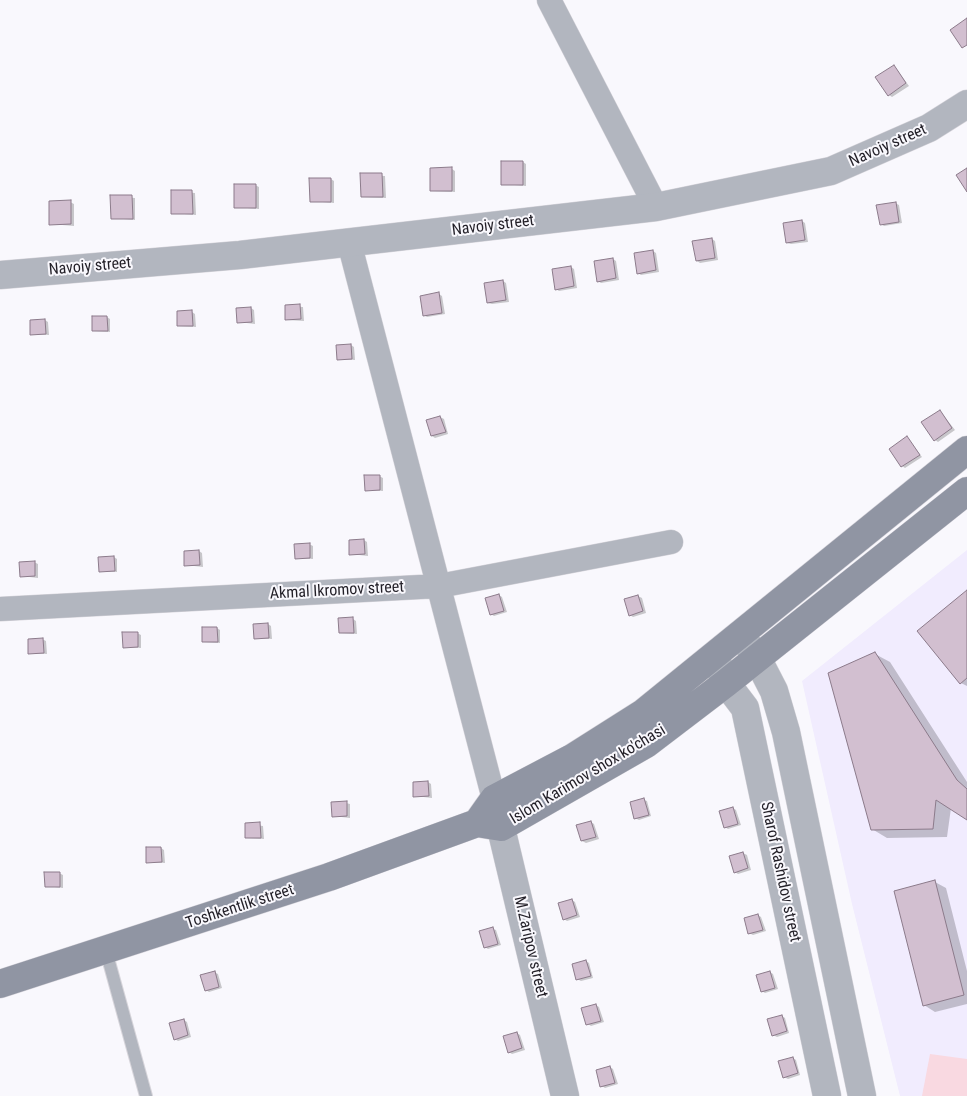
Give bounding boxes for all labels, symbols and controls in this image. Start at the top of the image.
street label: Navoiy street [846,120,930,172]
street label: Navoiy street [451,211,535,241]
street label: Navoiy street [48,254,132,280]
street label: Akmal Ikromov street [269,578,405,604]
street label: Islom Karimov shox ko'chasi [507,721,669,829]
street label: Sharof Rashidov street [756,800,804,944]
street label: Toshkentlik street [184,881,296,933]
street label: M.Zaripov street [509,894,551,1000]

